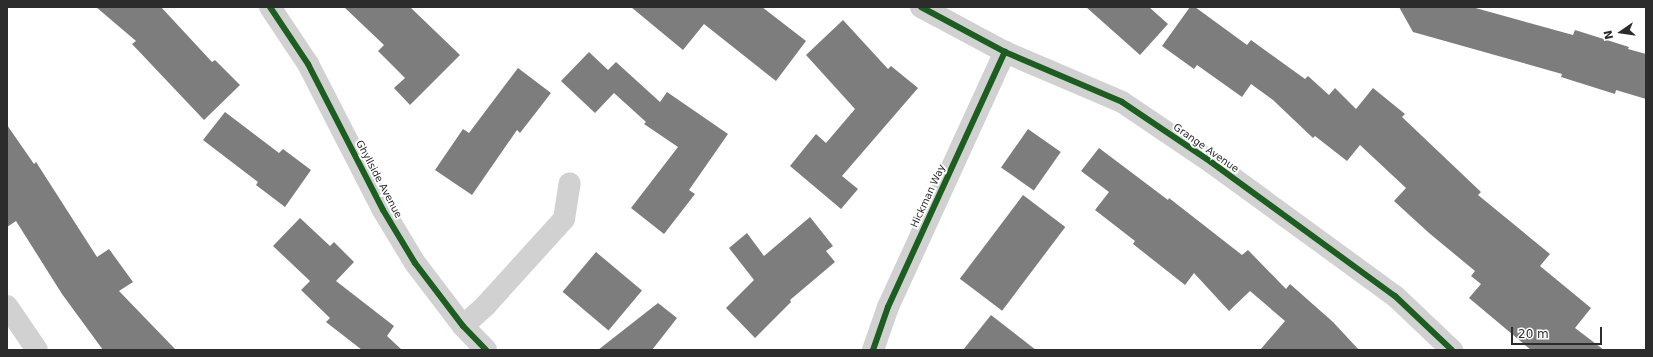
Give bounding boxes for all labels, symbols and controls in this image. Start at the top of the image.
north arrow [1601,12,1641,52]
text: N [1601,29,1616,41]
street label: Grange Avenue [1171,121,1241,175]
street label: Ghyllside Avenue [353,138,405,220]
street label: Hickman Way [908,163,948,229]
scale bar [1513,319,1604,345]
text: 20 m [1518,327,1549,341]

